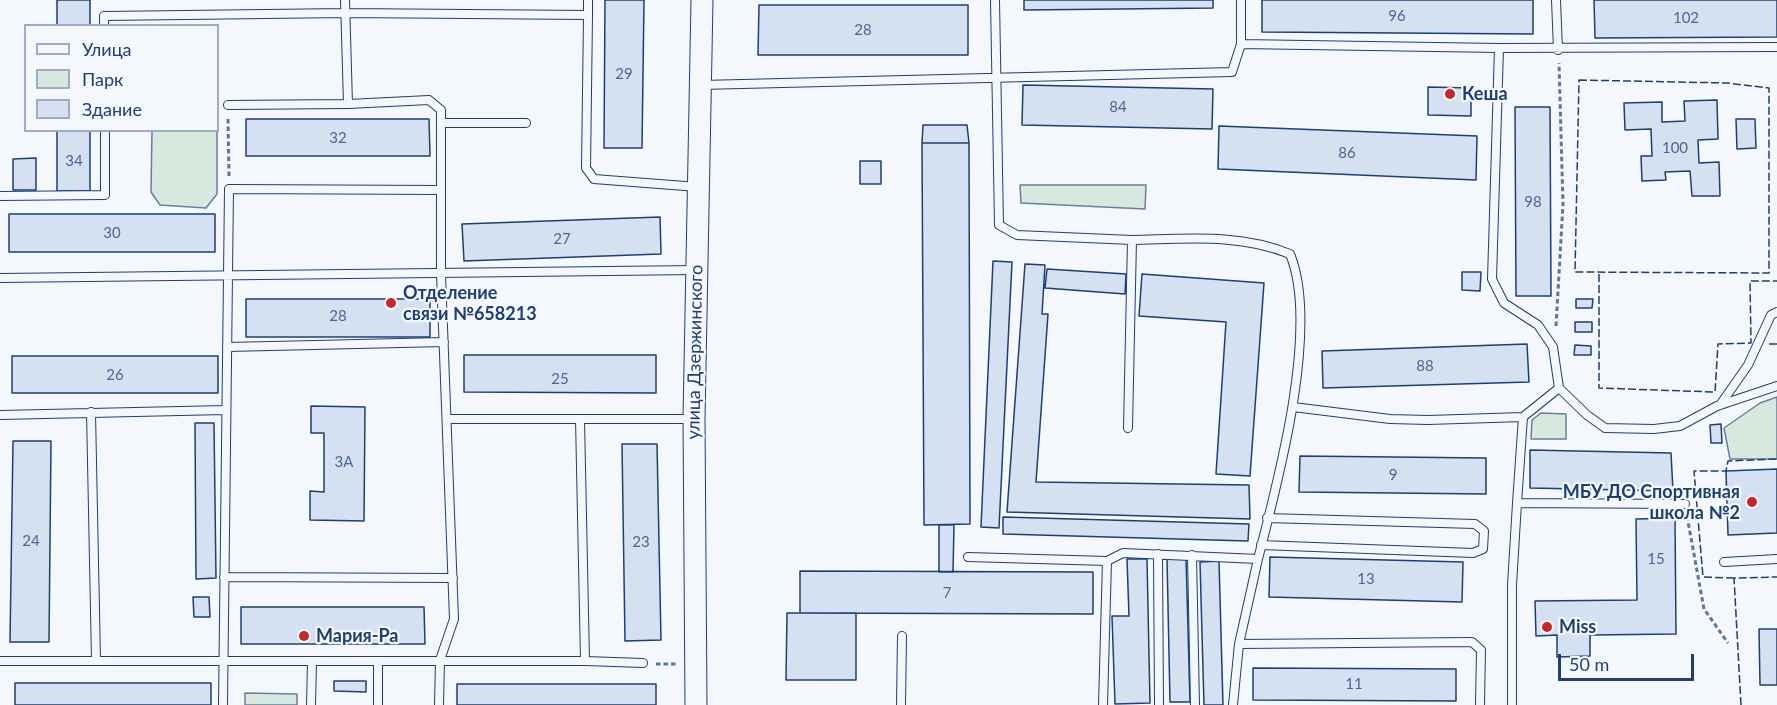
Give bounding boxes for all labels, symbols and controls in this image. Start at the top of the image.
house number: 96 [1388,7,1406,25]
house number: 102 [1673,9,1699,27]
house number: 28 [854,21,872,39]
legend [24,24,219,132]
text: Улица [82,38,132,60]
house number: 29 [615,65,633,83]
text: Парк [82,68,123,90]
place label: Кеша [1462,83,1508,105]
marker: Кеша [1443,87,1457,101]
text: Здание [82,98,142,120]
house number: 84 [1109,98,1127,116]
house number: 32 [329,129,347,147]
house number: 100 [1662,139,1688,157]
house number: 86 [1338,144,1356,162]
house number: 34 [65,152,83,170]
house number: 98 [1524,193,1542,211]
house number: 30 [103,224,121,242]
house number: 27 [553,230,571,248]
street label: улица Дзержинского [683,264,707,440]
place label: Отделение связи №658213 [403,282,537,324]
marker: Отделение связи №658213 [384,296,398,310]
house number: 28 [329,307,347,325]
house number: 88 [1416,357,1434,375]
house number: 26 [106,366,124,384]
house number: 25 [551,370,569,388]
house number: 3А [335,453,353,471]
house number: 9 [1389,466,1397,484]
place label: МБУ ДО Спортивная школа №2 [1563,481,1740,524]
marker: МБУ ДО Спортивная школа №2 [1745,495,1759,509]
house number: 24 [22,532,40,550]
house number: 23 [632,533,650,551]
house number: 15 [1647,550,1665,568]
house number: 13 [1357,570,1375,588]
house number: 7 [943,584,951,602]
place label: Miss [1559,616,1596,638]
marker: Miss [1540,620,1554,634]
place label: Мария-Ра [316,625,398,647]
marker: Мария-Ра [297,629,311,643]
scale bar [1561,642,1698,680]
text: 50 m [1569,653,1609,675]
house number: 11 [1345,675,1363,693]

